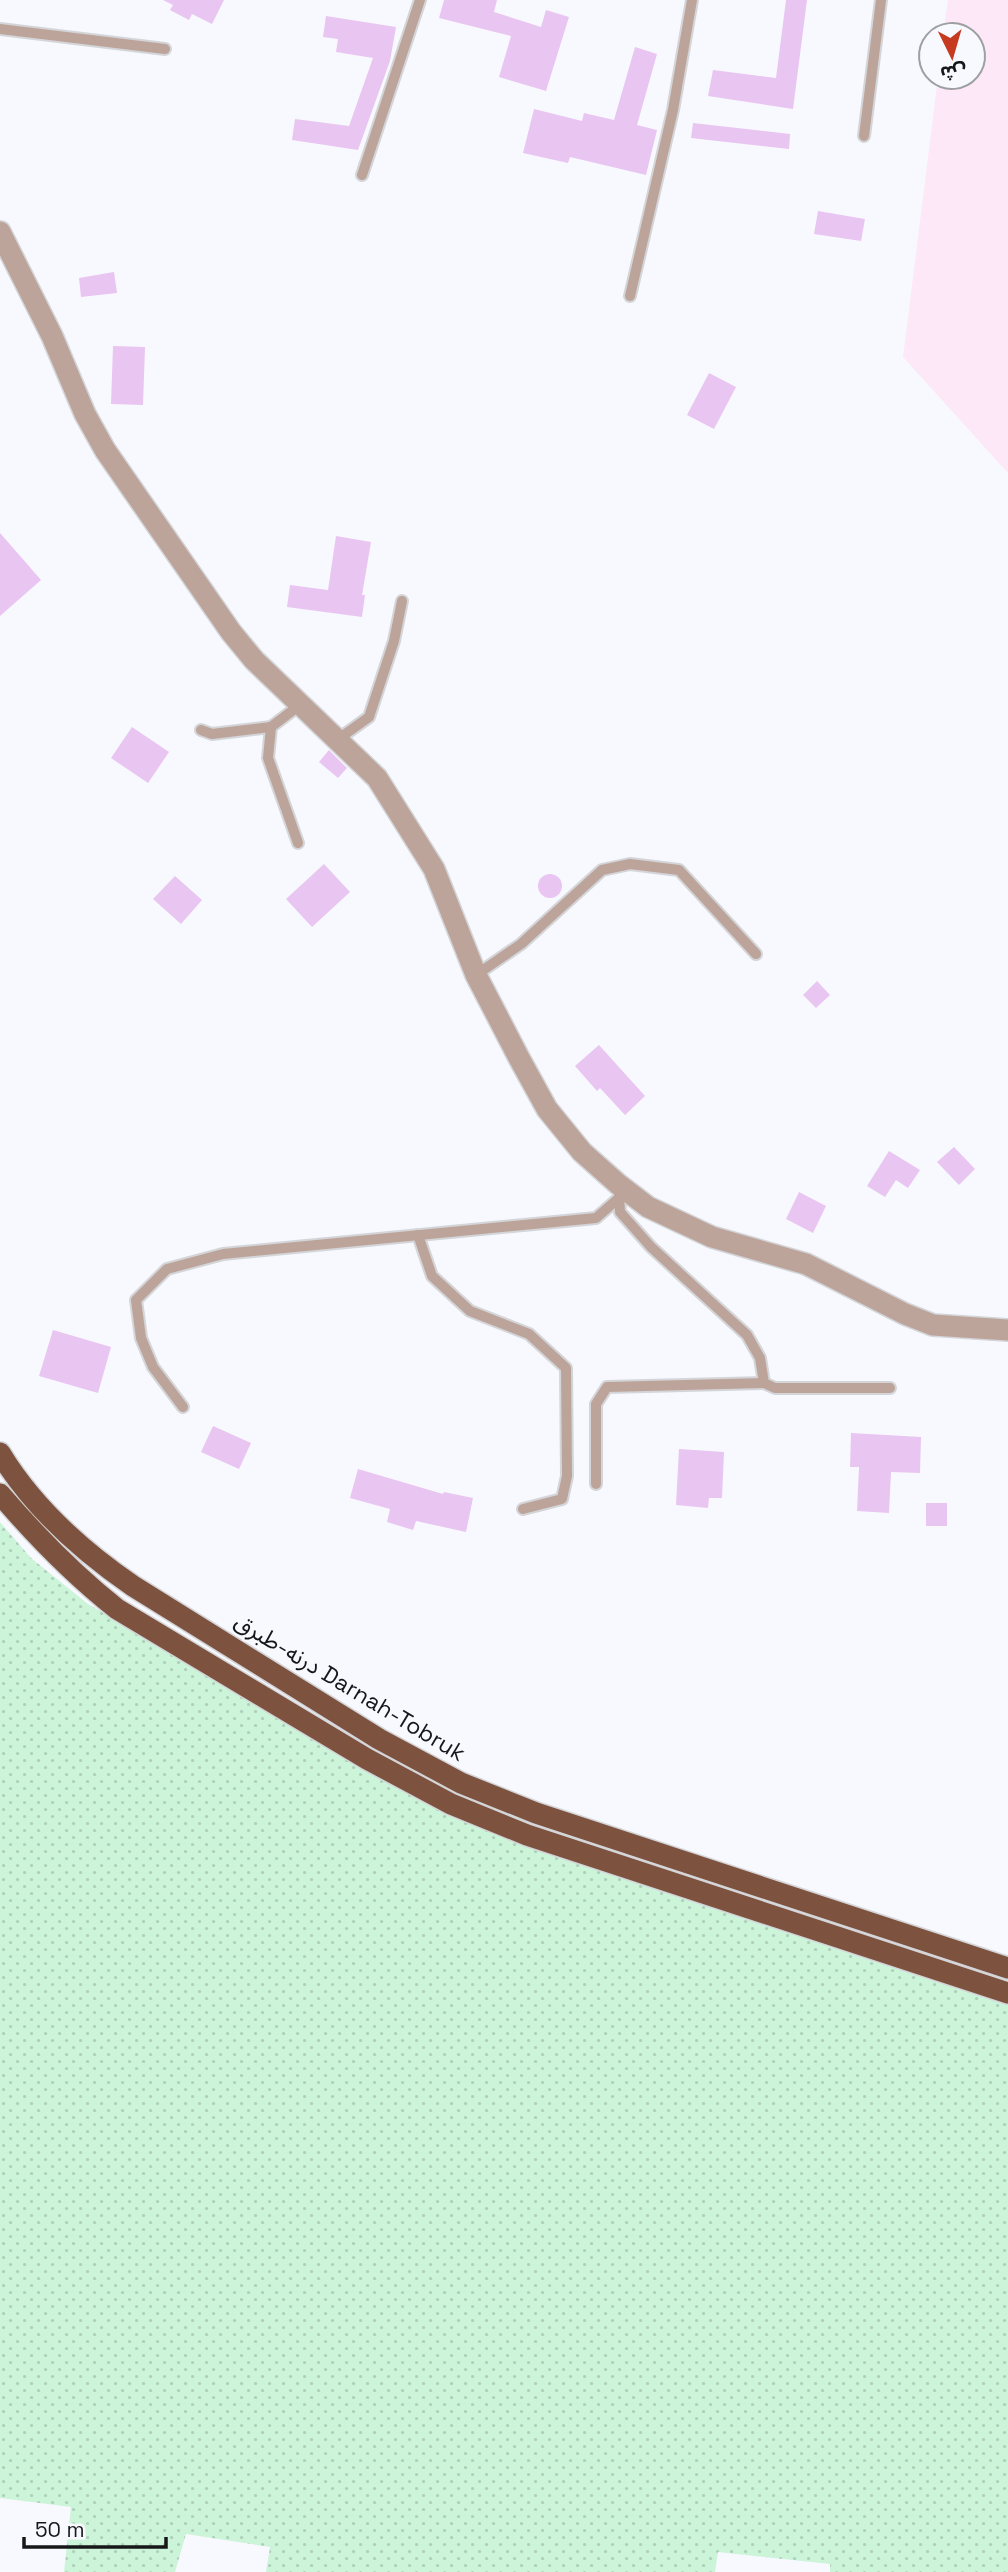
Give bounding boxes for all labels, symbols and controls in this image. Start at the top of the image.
north arrow [917,21,987,91]
text: ش [939,59,967,86]
street label: درنه-طبرق Darnah-Tobruk [229,1606,471,1768]
scale bar [24,2506,166,2550]
text: 50 m [35,2516,85,2543]

